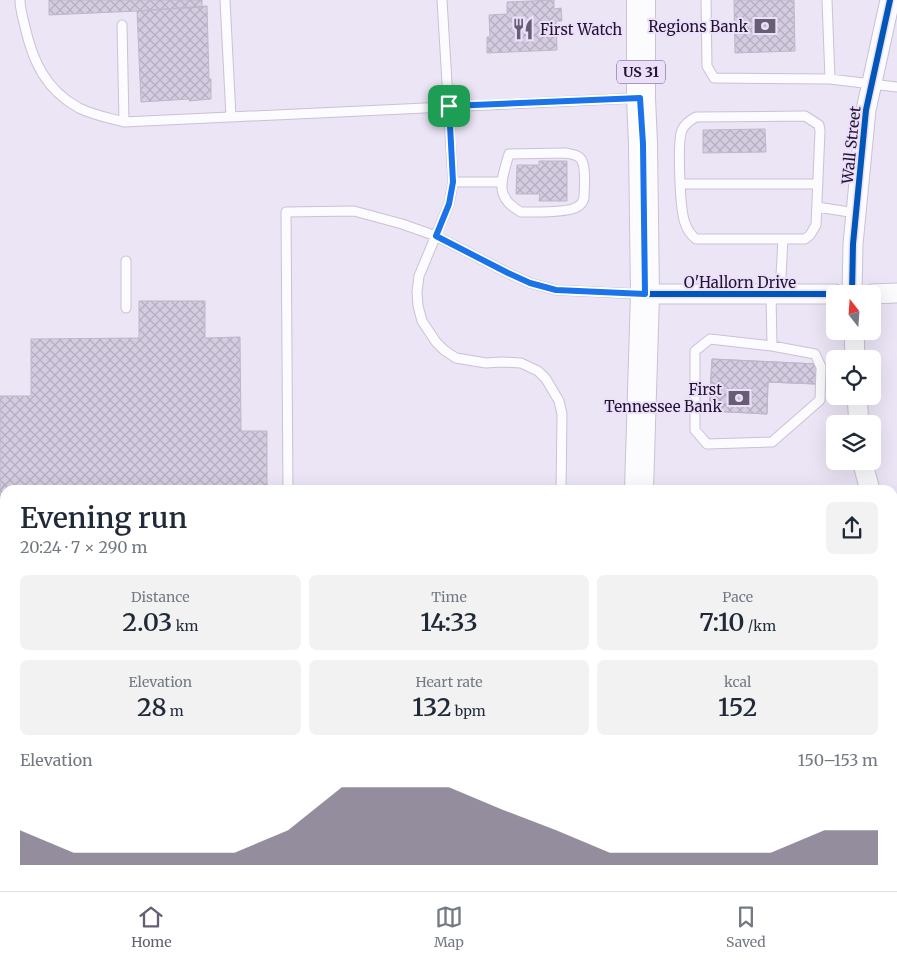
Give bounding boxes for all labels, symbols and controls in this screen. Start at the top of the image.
bank icon: Regions Bank [752,13,778,39]
restaurant icon: First Watch [510,16,536,42]
place label: Regions Bank [648,17,748,36]
place label: First Watch [540,20,622,39]
road number: US 31 [617,61,665,84]
pin [428,85,470,127]
icon: arrive [435,92,463,120]
street label: Wall Street [837,105,865,186]
street label: O'Hallorn Drive [684,273,796,292]
north arrow [826,285,881,340]
map controls [826,285,881,470]
button: locate [826,350,881,405]
place label: First Tennessee Bank [604,380,722,416]
bank icon: First Tennessee Bank [726,385,752,411]
button: layers [826,415,881,470]
text: Evening run [20,500,187,536]
button: share [826,502,878,554]
text: 20:24 · 7 × 290 m [20,537,147,557]
text: Distance [131,588,190,606]
text: Time [431,588,467,606]
text: Pace [722,588,753,606]
text: 2.03 [122,606,172,638]
text: 14:33 [420,606,478,638]
text: 7:10 [699,606,745,638]
text: km [172,617,198,635]
text: /km [745,617,776,635]
text: Elevation [129,673,192,691]
text: Heart rate [415,673,482,691]
text: kcal [724,673,751,691]
text: 28 [137,691,167,723]
text: 132 [412,691,451,723]
text: 152 [718,691,757,723]
text: m [167,702,184,720]
text: bpm [451,702,486,720]
text: Elevation [20,750,93,770]
text: 150–153 m [798,750,878,770]
tab: Home [131,903,172,951]
tab: Map [434,903,464,951]
tab: Saved [726,903,766,951]

